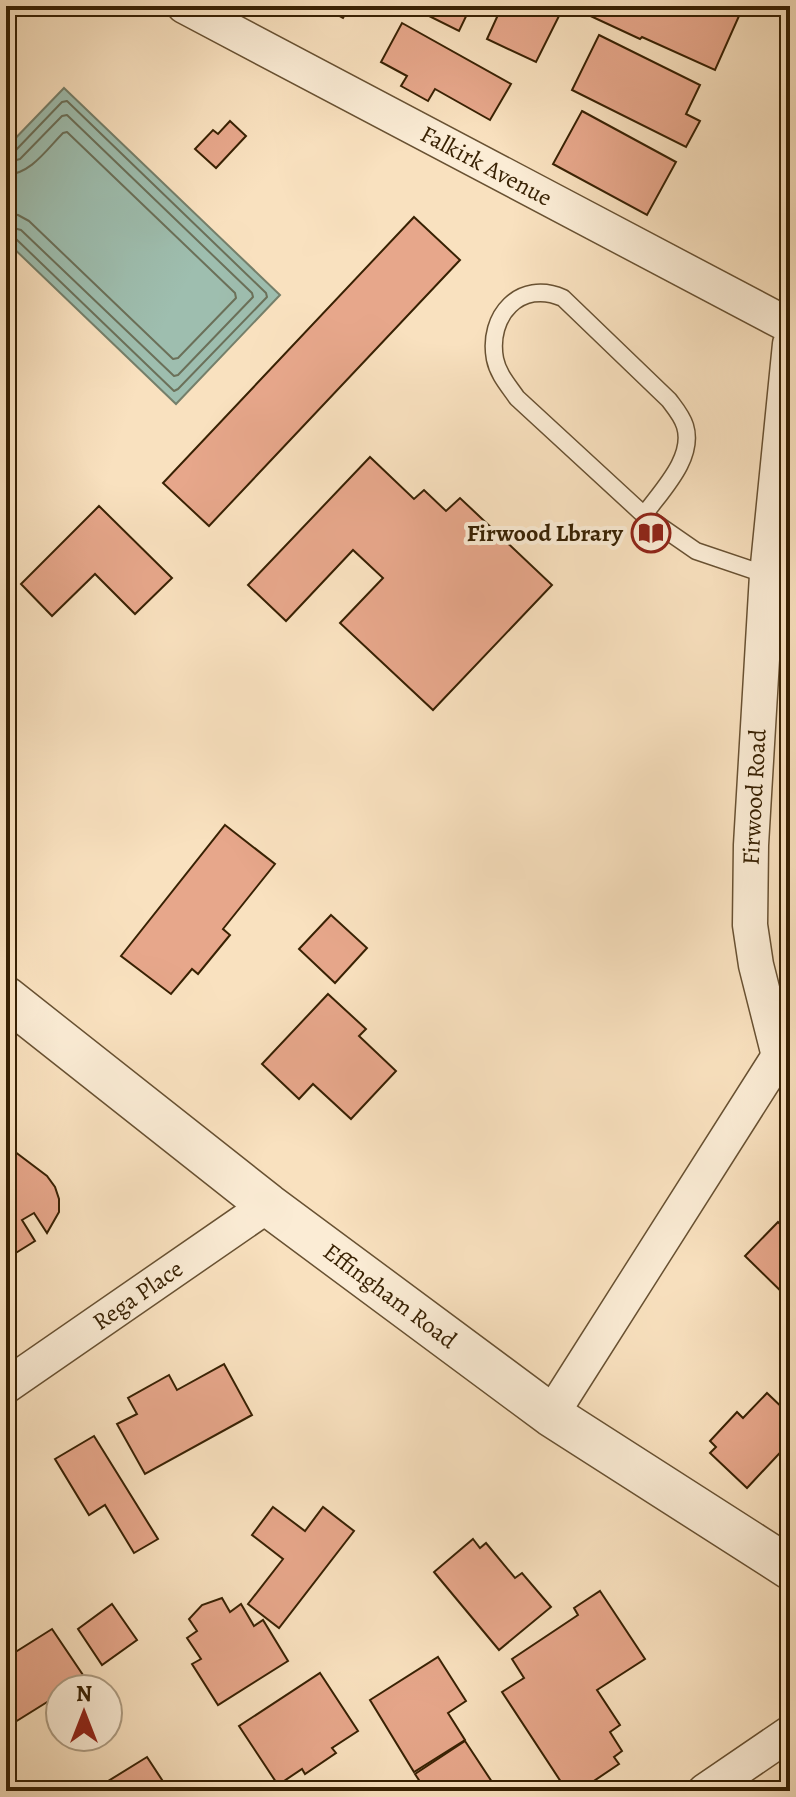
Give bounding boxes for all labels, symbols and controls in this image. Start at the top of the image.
street label: Falkirk Avenue [415,118,558,214]
library icon: Firwood Lbrary [630,512,672,554]
place label: Firwood Lbrary [467,517,624,549]
street label: Firwood Road [734,728,774,866]
street label: Effingham Road [317,1235,464,1356]
street label: Rega Place [86,1253,189,1337]
north arrow [44,1673,124,1753]
text: N [76,1679,92,1709]

